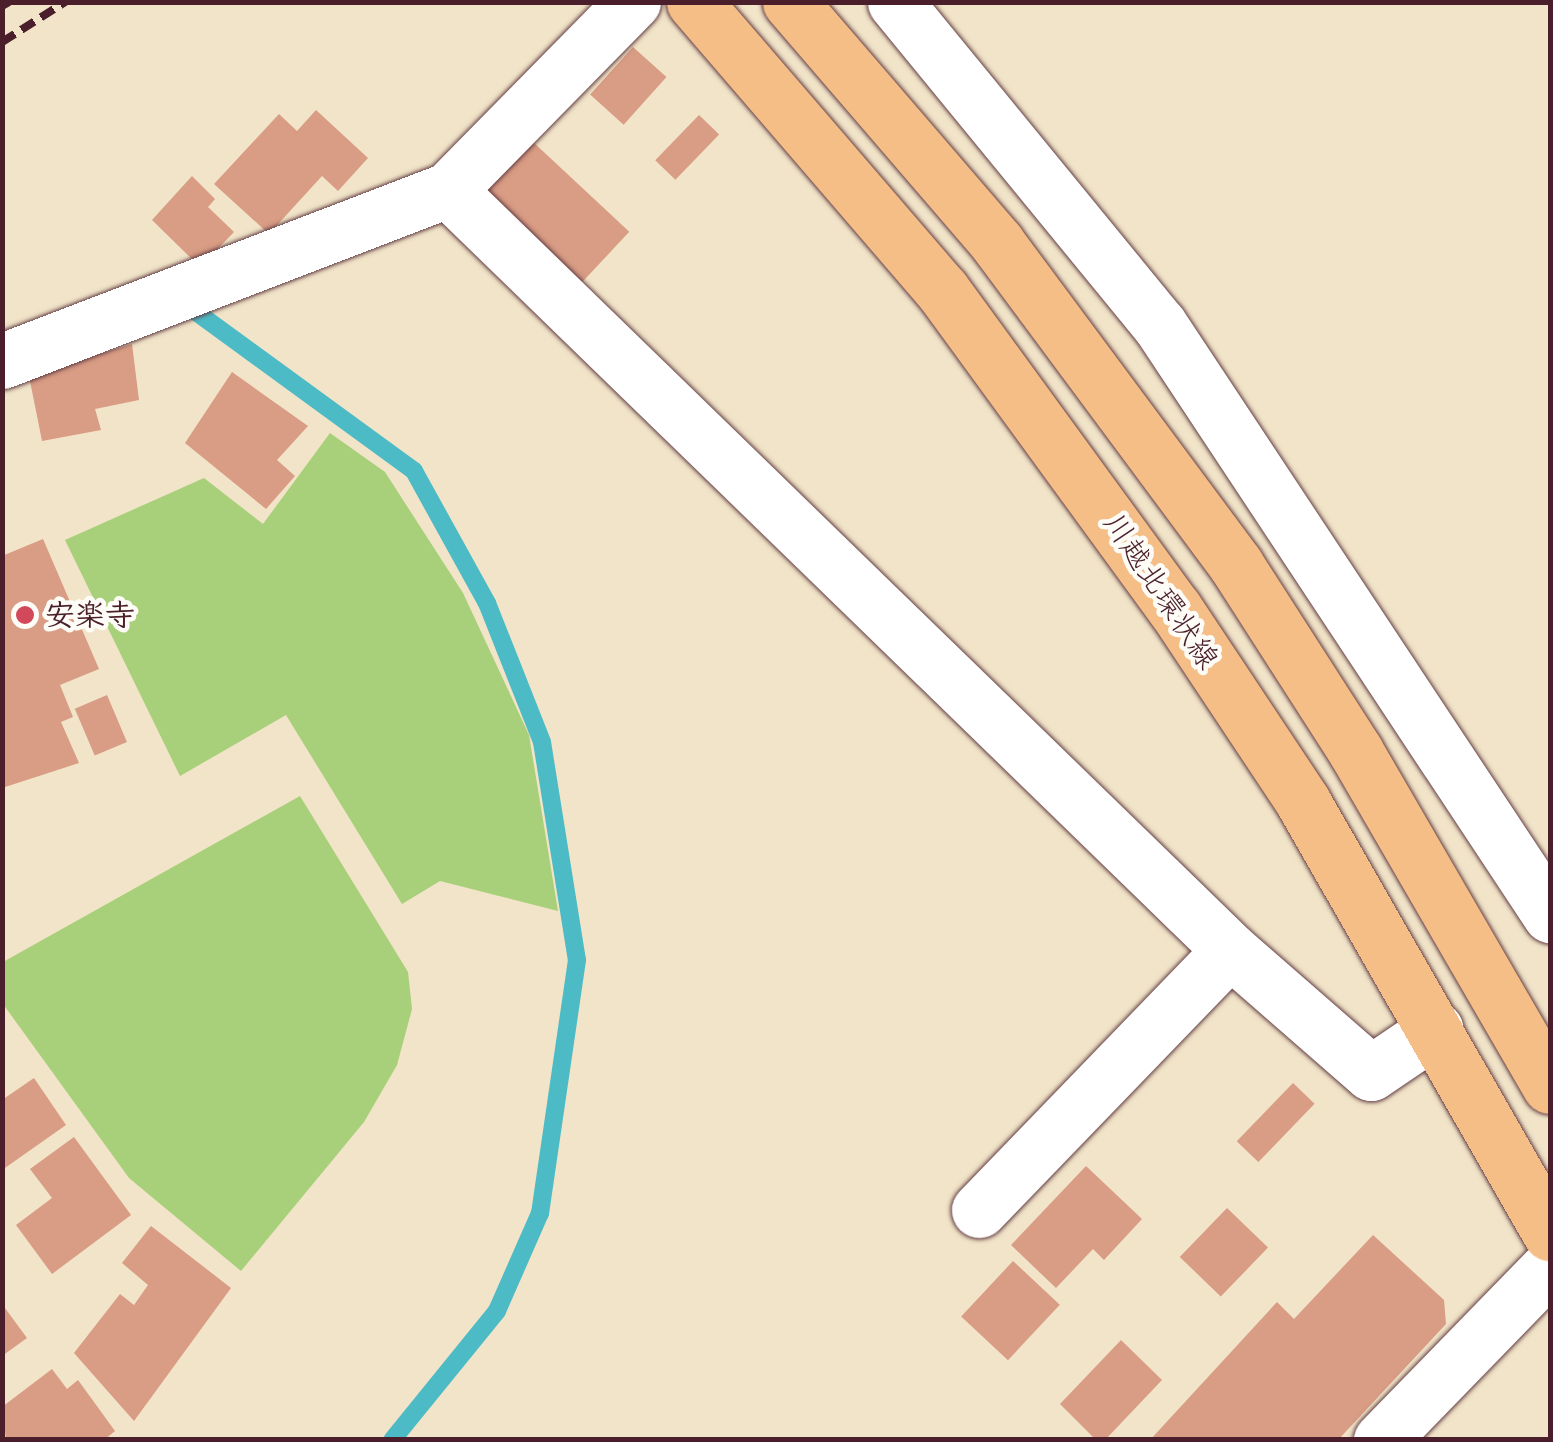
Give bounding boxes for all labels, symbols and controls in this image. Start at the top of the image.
street label: 川越北環状線 [1096,506,1226,676]
place label: 安楽寺 [45,597,135,633]
marker: 安楽寺 [14,604,36,626]

